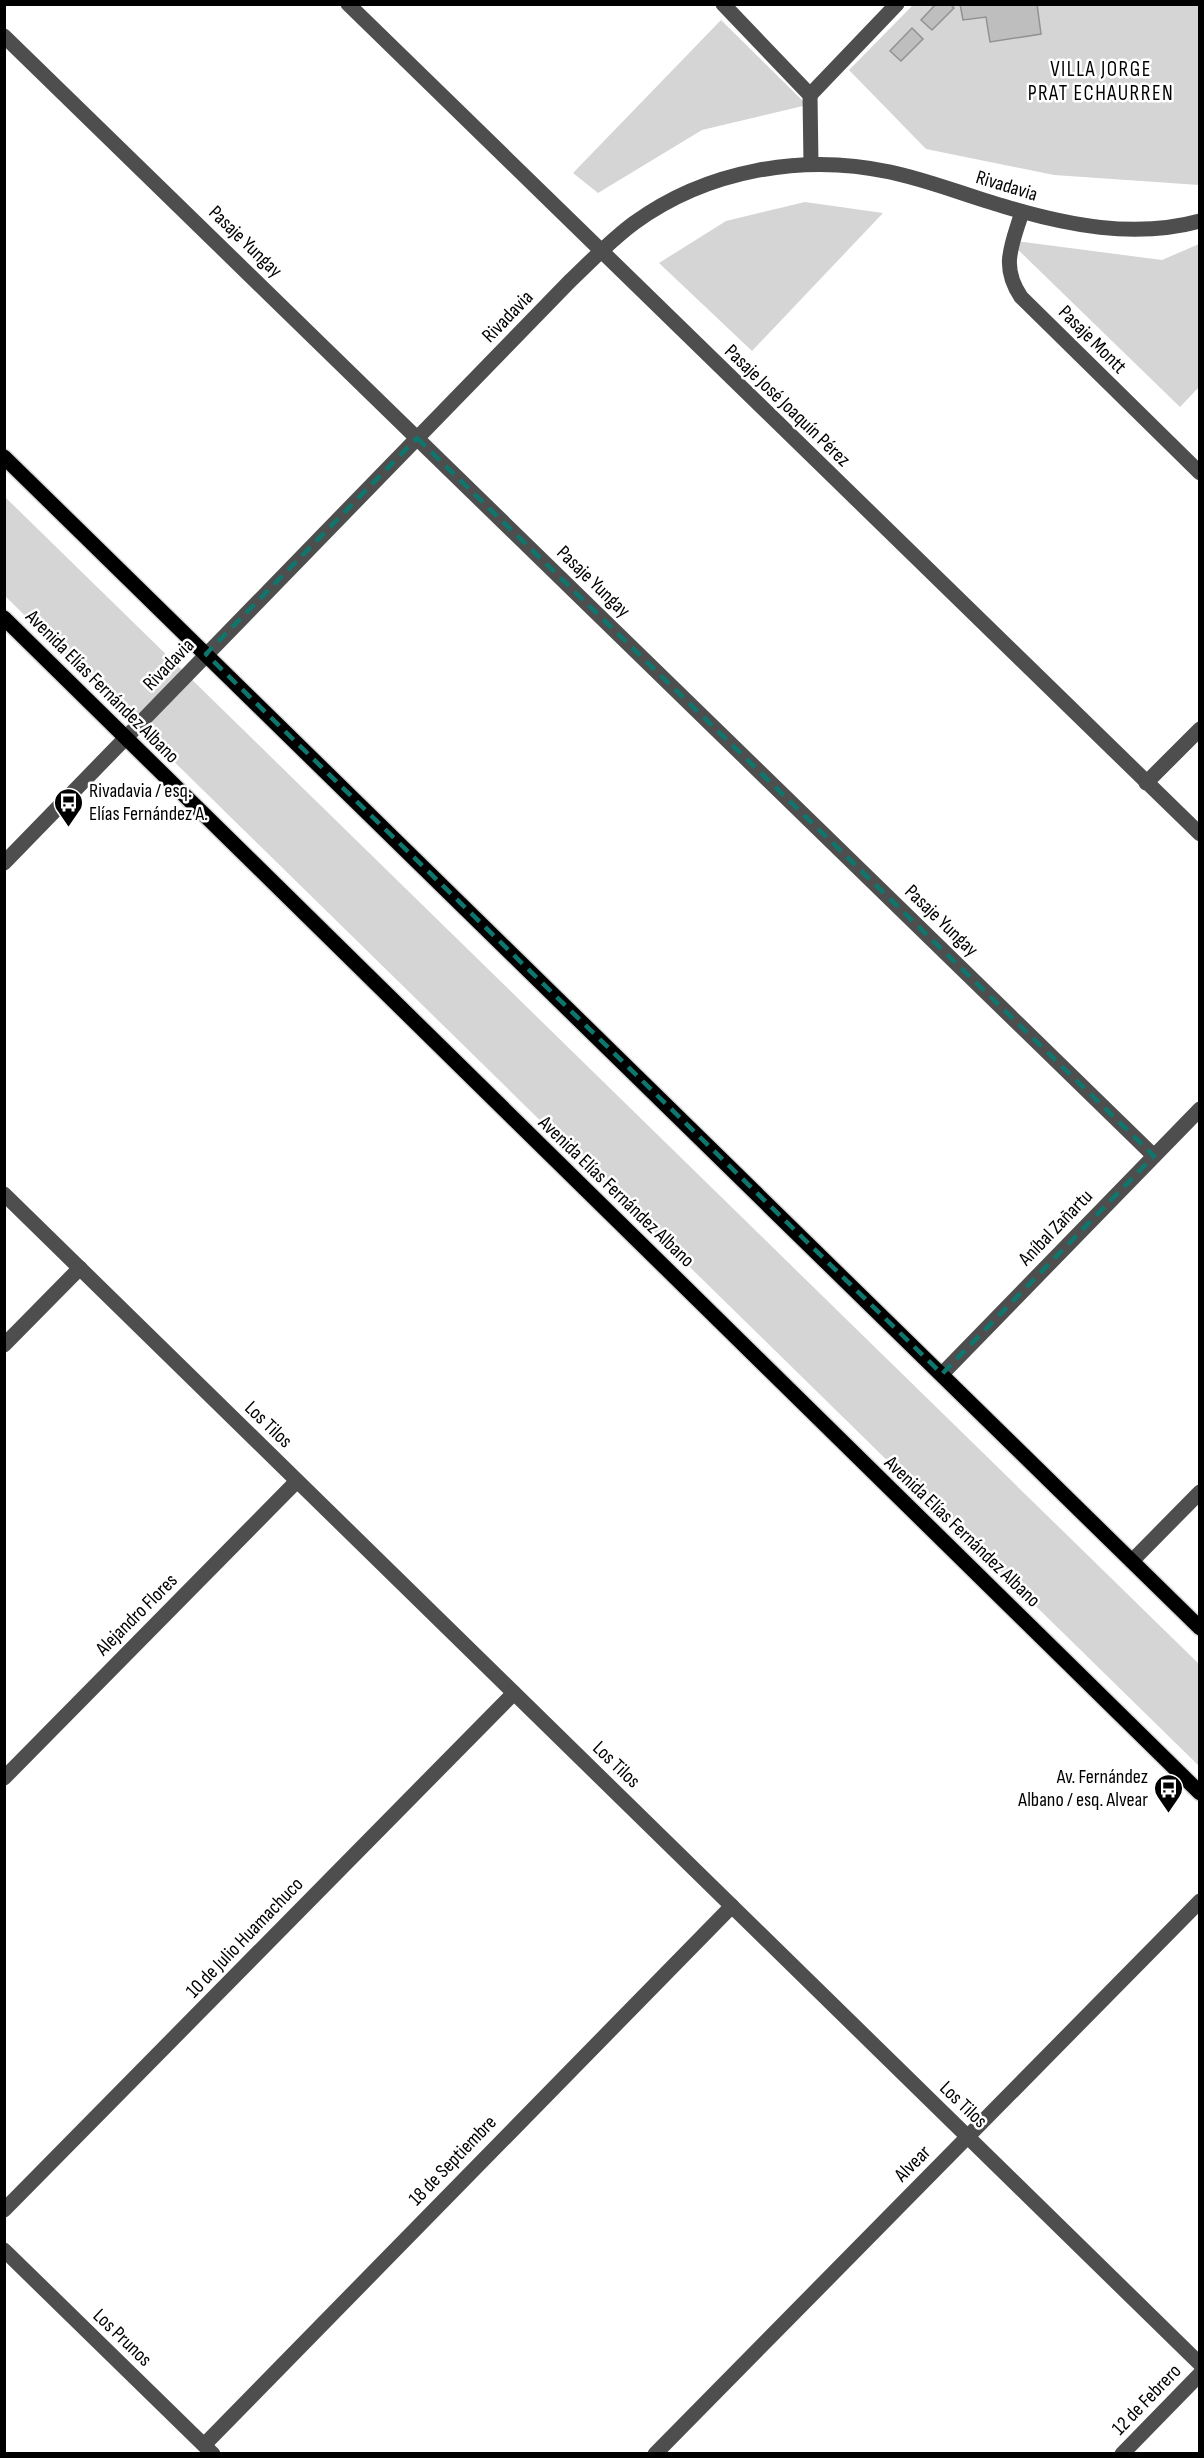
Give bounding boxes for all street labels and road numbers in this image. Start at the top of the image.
street label: Rivadavia [973,165,1040,207]
street label: Pasaje Yungay [204,201,287,283]
street label: Rivadavia [477,286,538,348]
street label: Pasaje Montt [1053,301,1131,379]
street label: Pasaje José Joaquín Pérez [719,340,855,472]
street label: Pasaje Yungay [552,541,635,623]
street label: Avenida Elías Fernández Albano [20,604,184,768]
street label: Rivadavia [138,634,199,696]
street label: Pasaje Yungay [900,880,983,962]
street label: Avenida Elías Fernández Albano [533,1110,699,1272]
street label: Aníbal Zañartu [1013,1185,1098,1271]
street label: Los Tilos [240,1396,297,1453]
street label: Avenida Elías Fernández Albano [879,1450,1045,1612]
street label: Alejandro Flores [90,1569,183,1661]
street label: Los Tilos [588,1736,645,1793]
street label: 10 de Julio Huamachuco [181,1872,308,2003]
street label: Los Tilos [935,2076,992,2133]
street label: 18 de Septiembre [404,2111,502,2211]
street label: Alvear [889,2140,936,2188]
street label: Los Prunos [88,2304,157,2372]
street label: 12 de Febrero [1107,2359,1186,2440]

